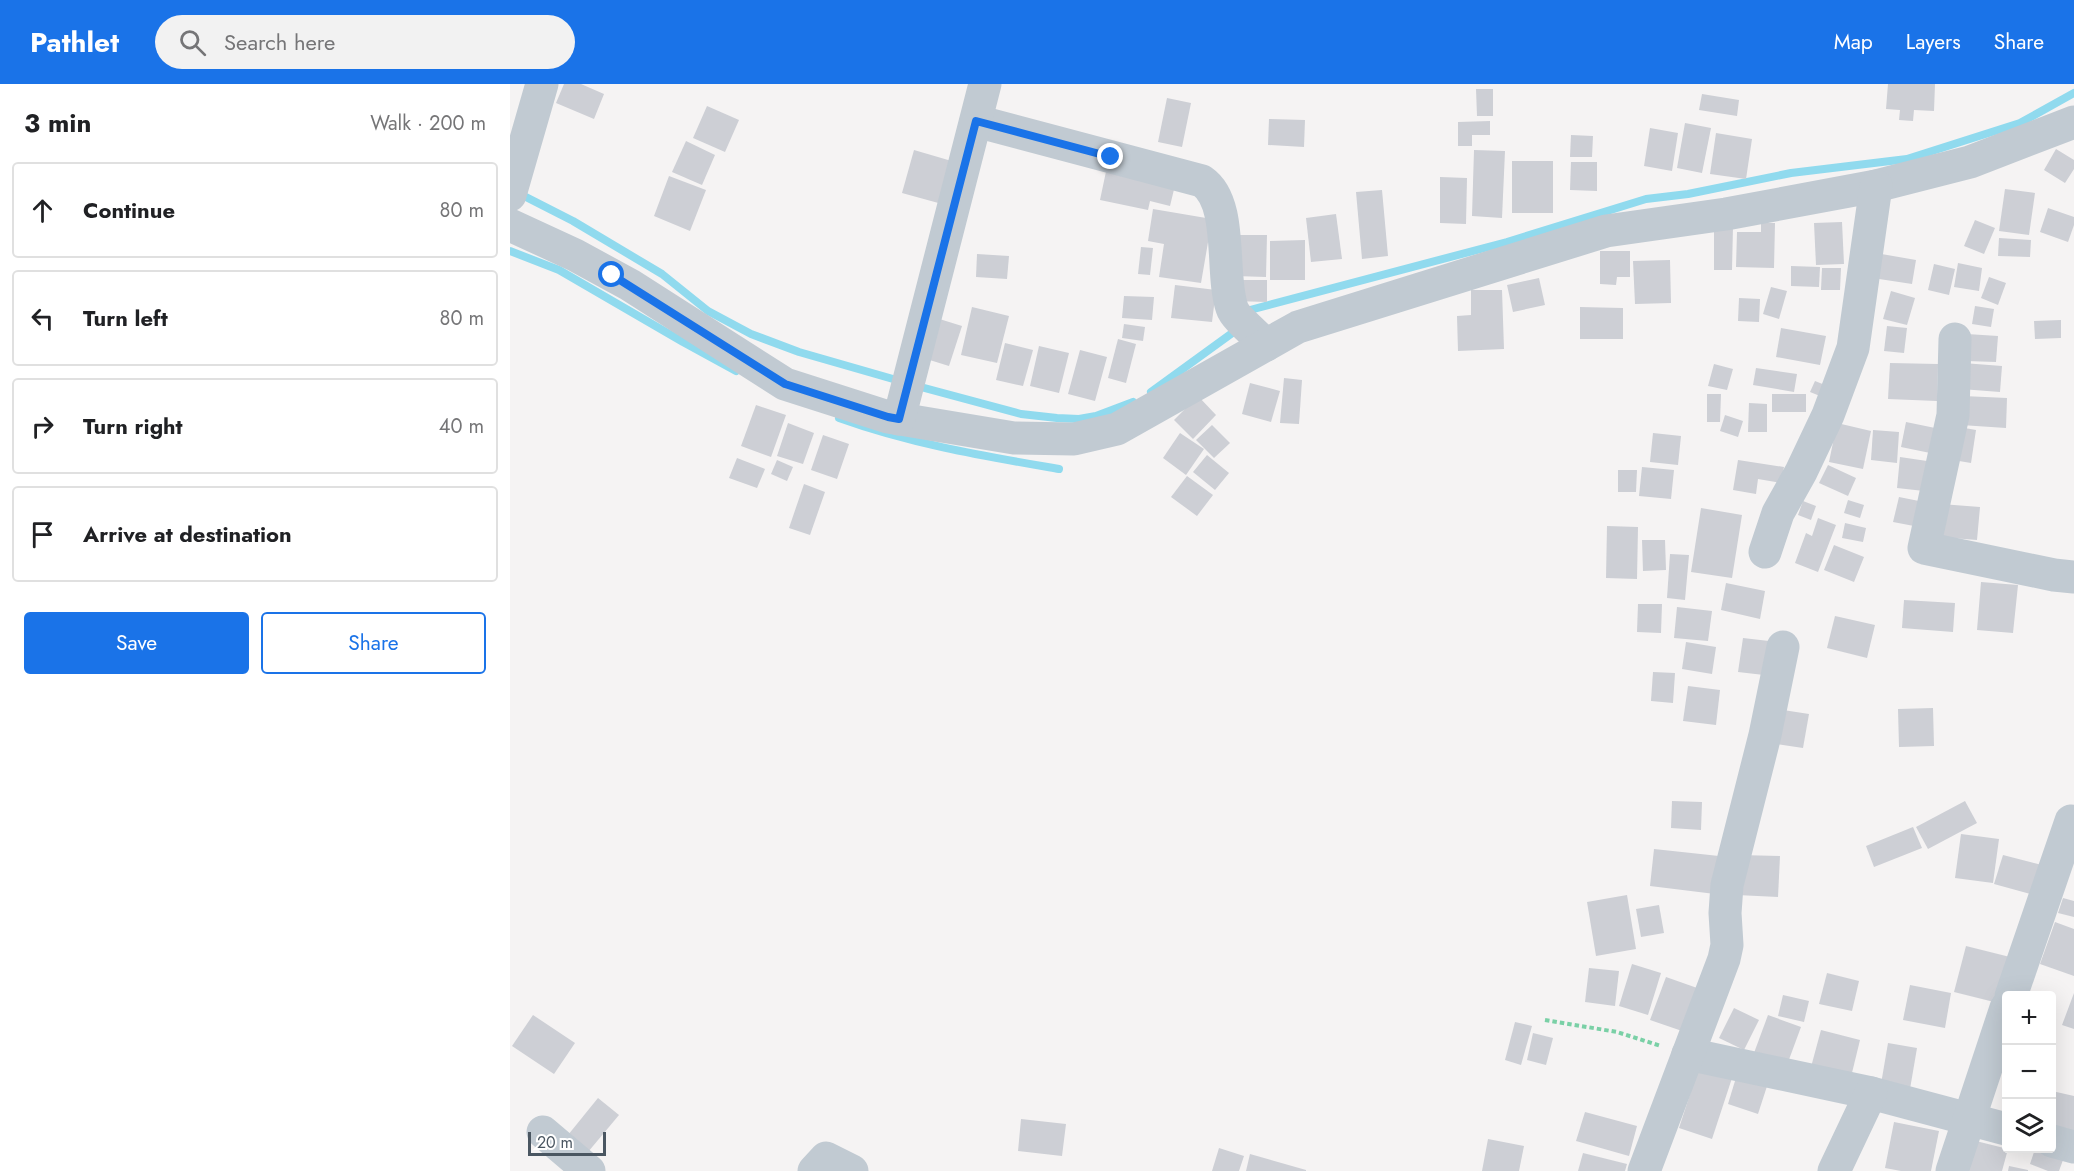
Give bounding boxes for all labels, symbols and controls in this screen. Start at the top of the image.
search box [155,15,575,69]
text: Pathlet [30,22,119,63]
icon: search [176,26,209,59]
text: Search here [224,26,335,58]
text: Map [1834,27,1873,57]
text: Layers [1906,27,1961,57]
text: Share [1994,27,2044,57]
text: 3 min [24,104,91,142]
text: Walk · 200 m [370,109,486,138]
route end [1097,143,1123,169]
icon: ahead [26,194,59,227]
text: Continue [83,194,175,226]
text: 80 m [439,196,484,225]
route start [598,261,624,287]
icon: left [26,302,59,335]
text: Turn left [83,302,168,334]
text: 80 m [439,304,484,333]
icon: right [26,410,59,443]
text: Turn right [83,410,183,442]
text: 40 m [439,412,484,441]
icon: arrive [26,518,59,551]
text: Arrive at destination [83,518,292,550]
button: Save [24,612,249,674]
button: Share [261,612,486,674]
map controls [2002,991,2056,1153]
button: + [2002,991,2056,1045]
button: − [2002,1045,2056,1099]
button: layers [2002,1099,2056,1153]
scale bar [528,1129,606,1156]
text: 20 m [537,1131,573,1154]

